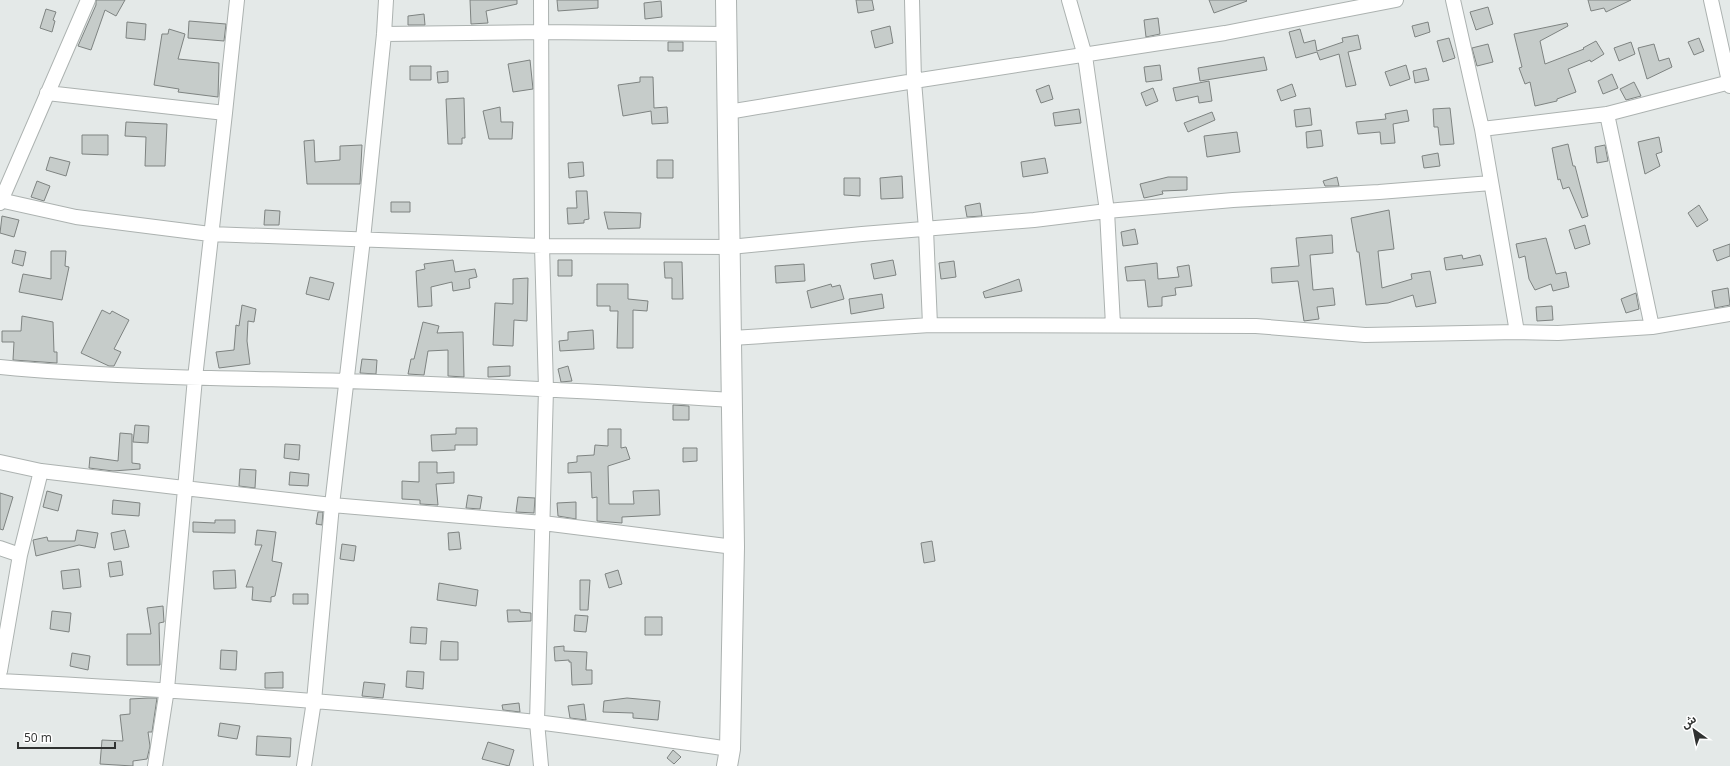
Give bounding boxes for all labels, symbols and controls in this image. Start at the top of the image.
north arrow [1674,710,1714,750]
text: ش [1678,711,1699,732]
scale bar [18,724,115,750]
text: 50 m [24,729,52,746]

